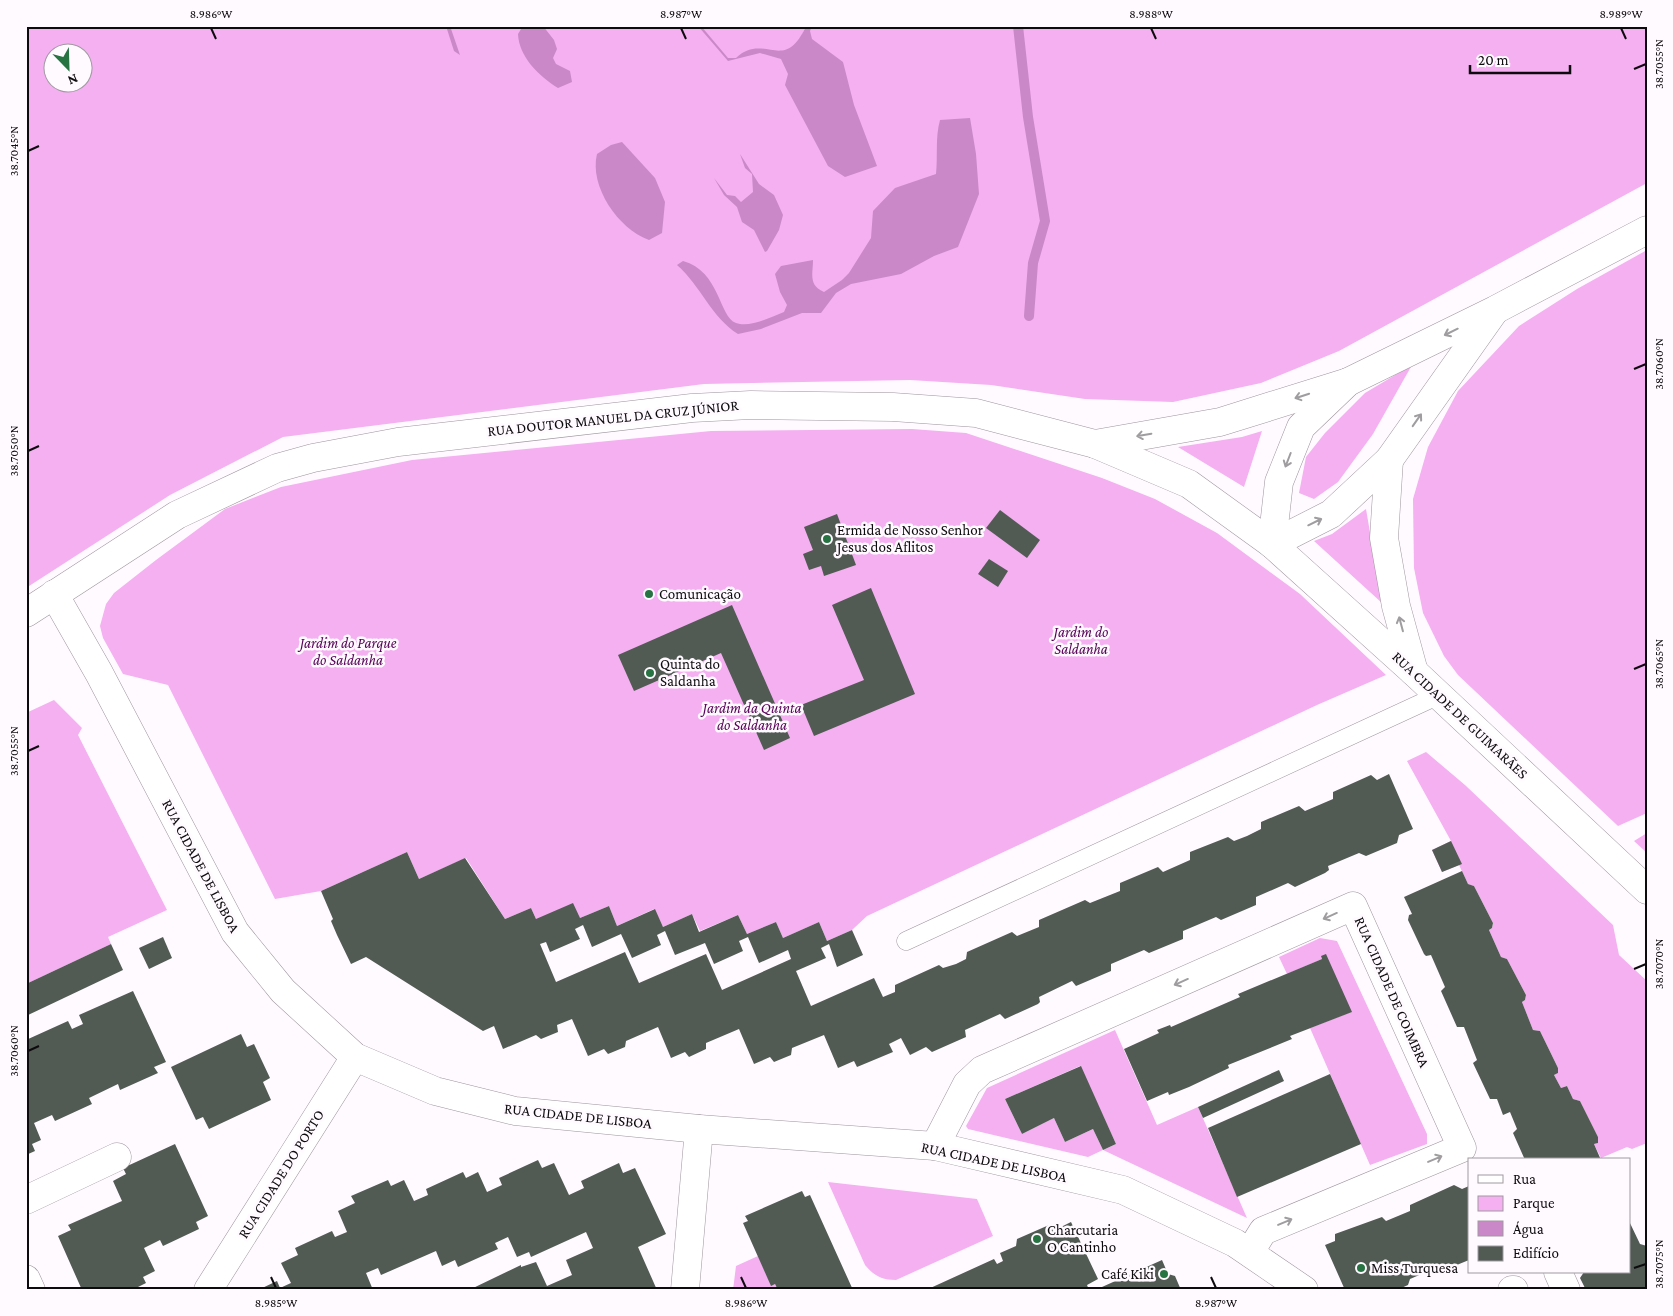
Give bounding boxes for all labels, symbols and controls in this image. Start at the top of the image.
text: 8.986°W [190,7,232,21]
text: 8.987°W [660,7,702,21]
text: 8.988°W [1129,7,1173,21]
text: 8.989°W [1600,7,1642,21]
text: 38.7055°N [1652,39,1666,89]
north arrow [42,42,92,92]
scale bar [1470,42,1570,74]
text: 20 m [1478,52,1509,68]
text: N [65,71,81,89]
text: 38.7045°N [7,126,21,176]
one-way arrow [1444,328,1459,337]
text: 38.7060°N [1652,338,1666,390]
one-way arrow [1294,392,1310,402]
street label: RUA DOUTOR MANUEL DA CRUZ JÚNIOR [487,397,740,440]
one-way arrow [1412,413,1422,427]
text: 38.7050°N [7,425,21,477]
one-way arrow [1137,431,1153,441]
one-way arrow [1283,452,1292,468]
one-way arrow [1307,517,1322,526]
place label: Ermida de Nosso Senhor Jesus dos Aflitos [835,522,984,556]
marker: Ermida de Nosso Senhor Jesus dos Aflitos [821,533,833,545]
place label: Comunicação [659,586,741,603]
marker: Comunicação [643,588,655,600]
one-way arrow [1396,617,1406,633]
park label: Jardim do Saldanha [1051,624,1108,657]
park label: Jardim do Parque do Saldanha [297,635,397,668]
text: 38.7065°N [1652,639,1666,689]
street label: RUA CIDADE DE GUIMARÃES [1389,648,1531,782]
place label: Quinta do Saldanha [660,656,720,689]
marker: Quinta do Saldanha [644,667,656,679]
park label: Jardim da Quinta do Saldanha [700,700,801,733]
text: 38.7055°N [7,726,21,776]
street label: RUA CIDADE DE LISBOA [159,797,243,936]
one-way arrow [1323,911,1338,921]
street label: RUA CIDADE DE COIMBRA [1352,914,1433,1070]
text: 38.7070°N [1652,939,1666,989]
one-way arrow [1174,977,1189,987]
text: 38.7060°N [7,1025,21,1077]
street label: RUA CIDADE DE LISBOA [503,1100,653,1132]
street label: RUA CIDADE DO PORTO [235,1107,327,1241]
street label: RUA CIDADE DE LISBOA [920,1139,1069,1185]
one-way arrow [1427,1154,1442,1163]
legend [1468,1158,1630,1274]
text: Rua [1513,1171,1536,1187]
text: Parque [1513,1195,1555,1212]
one-way arrow [1277,1217,1292,1227]
text: Água [1513,1221,1544,1238]
place label: Charcutaria O Cantinho [1047,1222,1118,1255]
marker: Charcutaria O Cantinho [1031,1233,1043,1245]
text: 38.7075°N [1652,1239,1666,1289]
text: Edifício [1513,1245,1559,1261]
place label: Miss Turquesa [1371,1260,1458,1277]
marker: Miss Turquesa [1355,1262,1367,1274]
place label: Café Kiki [1101,1266,1154,1282]
marker: Café Kiki [1158,1268,1170,1280]
text: 8.985°W [255,1296,297,1310]
text: 8.986°W [725,1296,767,1310]
text: 8.987°W [1195,1296,1237,1310]

